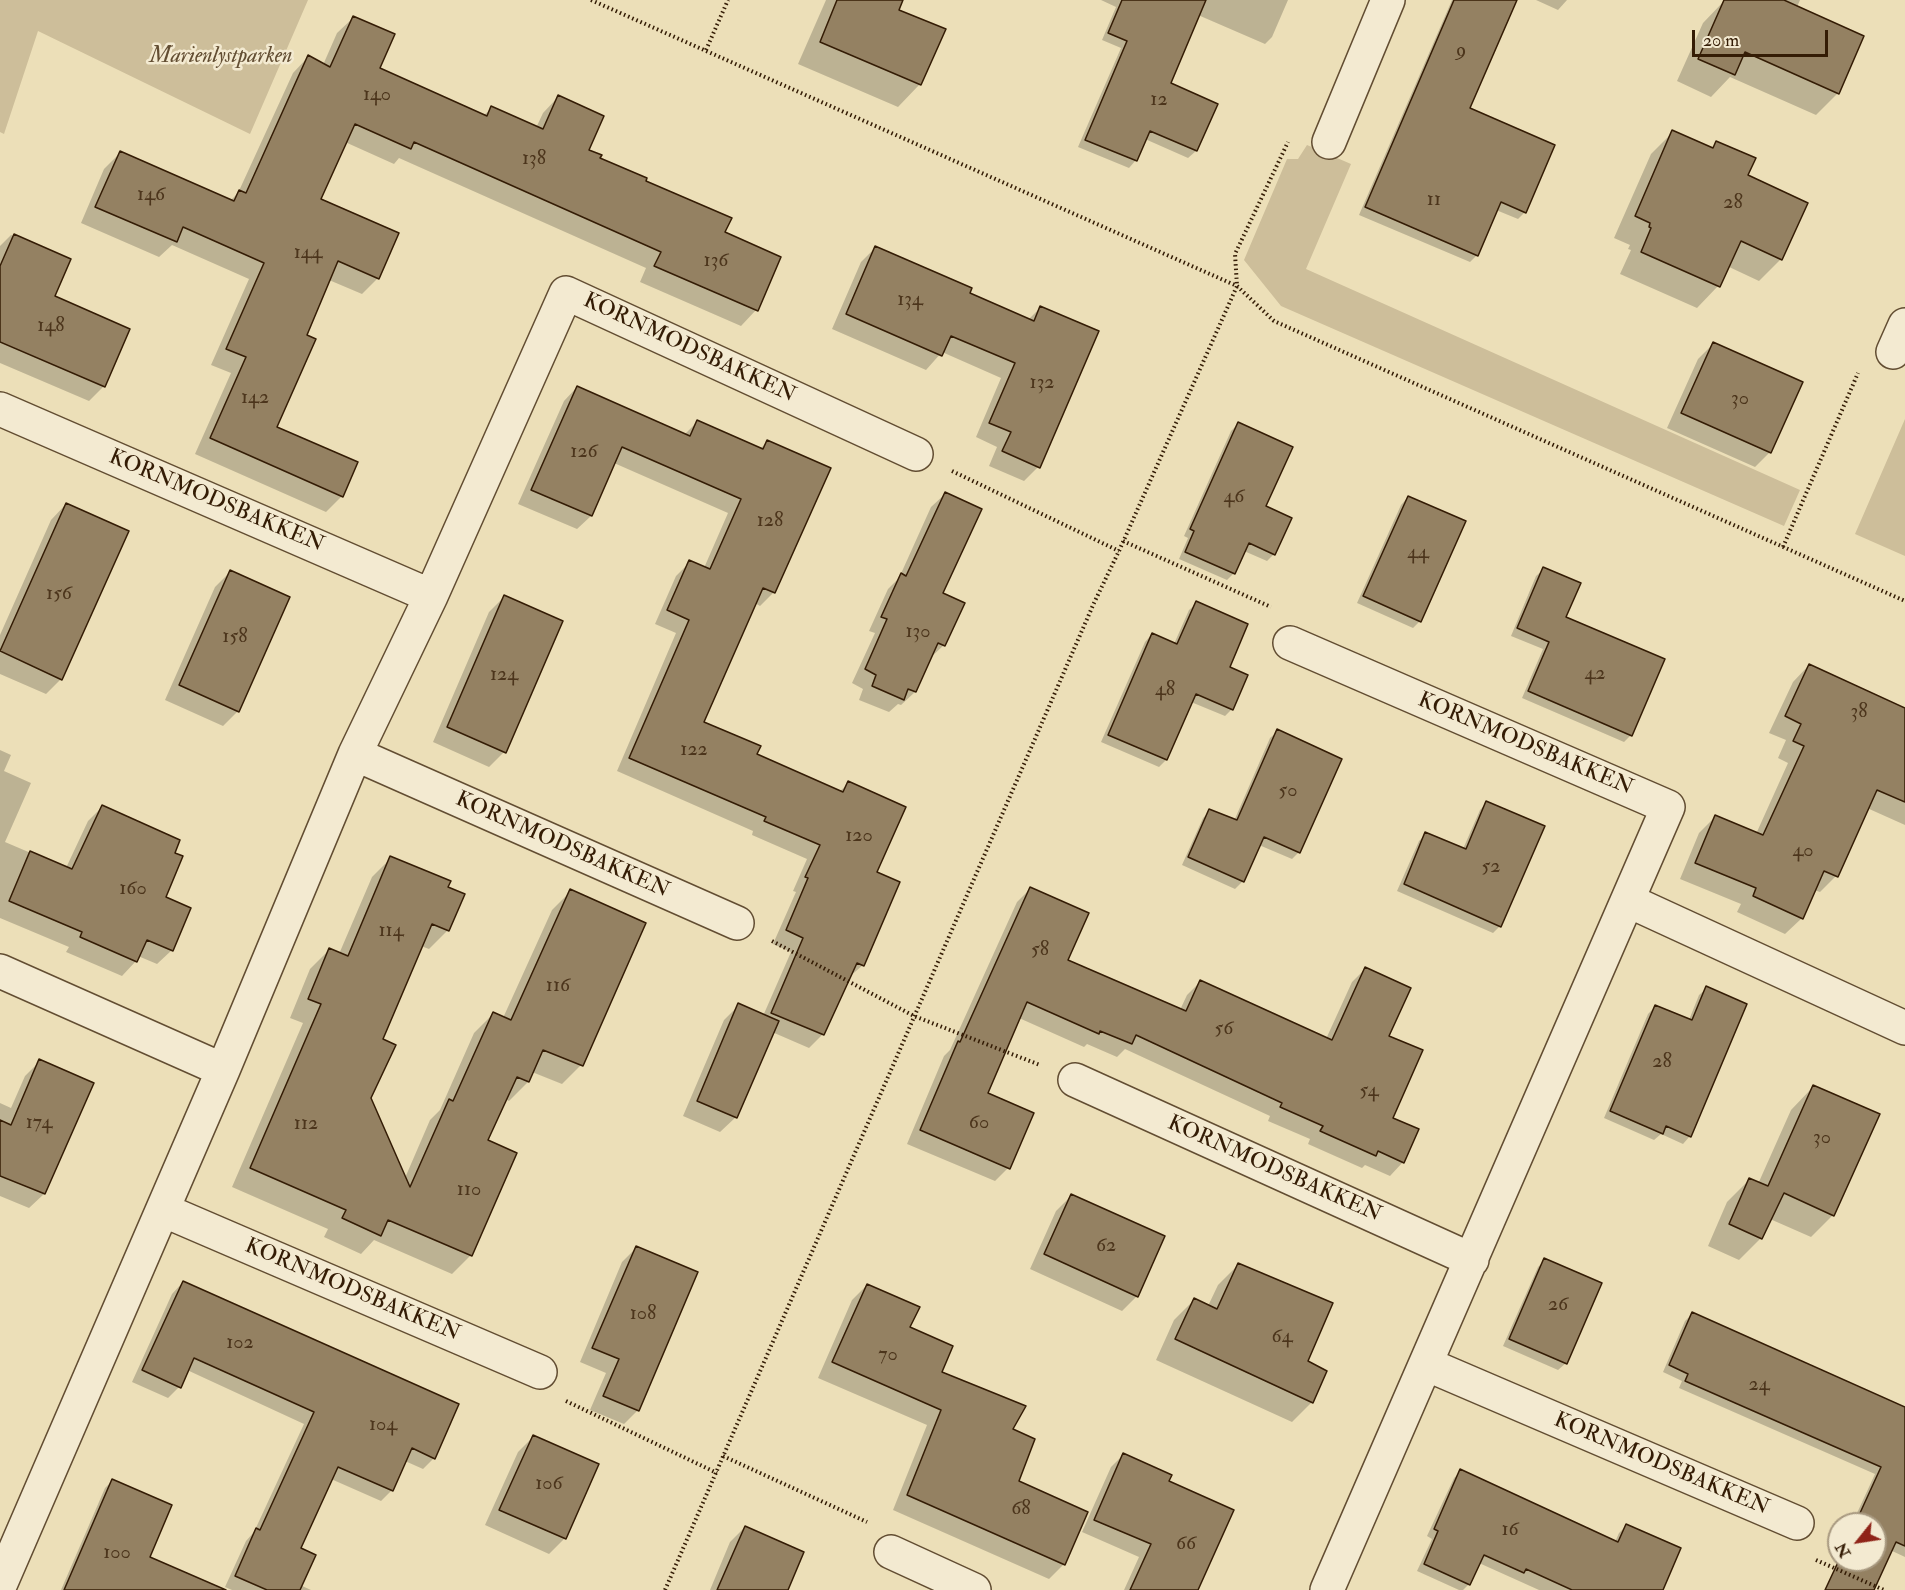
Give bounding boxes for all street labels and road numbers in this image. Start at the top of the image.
street label: KORNMODSBAKKEN [579,288,799,410]
street label: KORNMODSBAKKEN [104,445,328,559]
street label: KORNMODSBAKKEN [1413,688,1637,802]
street label: KORNMODSBAKKEN [451,787,673,905]
street label: KORNMODSBAKKEN [1163,1111,1385,1229]
street label: KORNMODSBAKKEN [240,1234,464,1348]
street label: KORNMODSBAKKEN [1549,1408,1773,1522]

